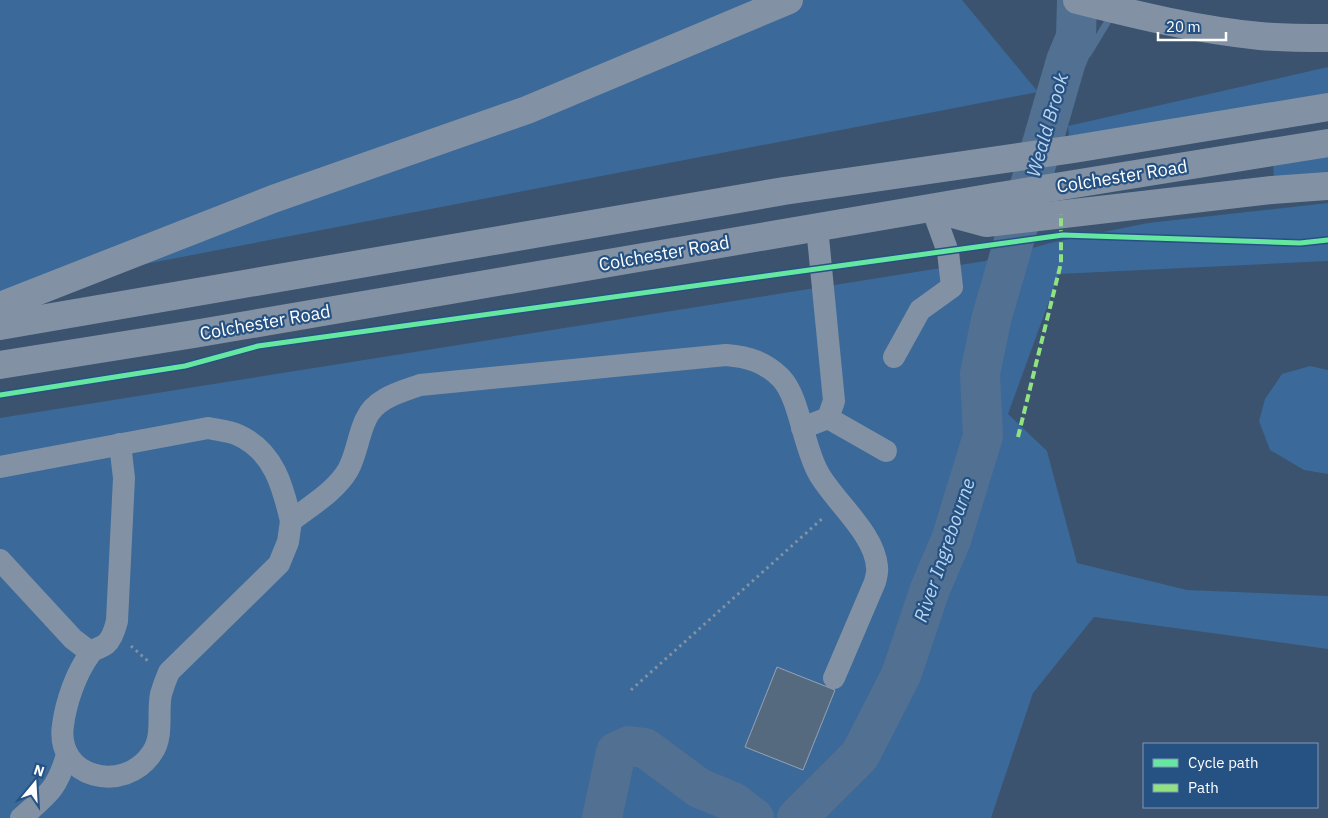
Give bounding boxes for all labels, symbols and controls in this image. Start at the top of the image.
scale bar [1158,10,1226,42]
text: 20 m [1166,17,1201,36]
water label: Weald Brook [1021,69,1074,180]
street label: Colchester Road [1055,154,1189,198]
street label: Colchester Road [597,230,731,276]
street label: Colchester Road [198,299,332,345]
water label: River Ingrebourne [908,475,980,625]
legend [1143,743,1318,808]
text: Cycle path [1188,753,1259,772]
north arrow [10,758,60,808]
text: N [31,761,47,781]
text: Path [1188,778,1219,797]

